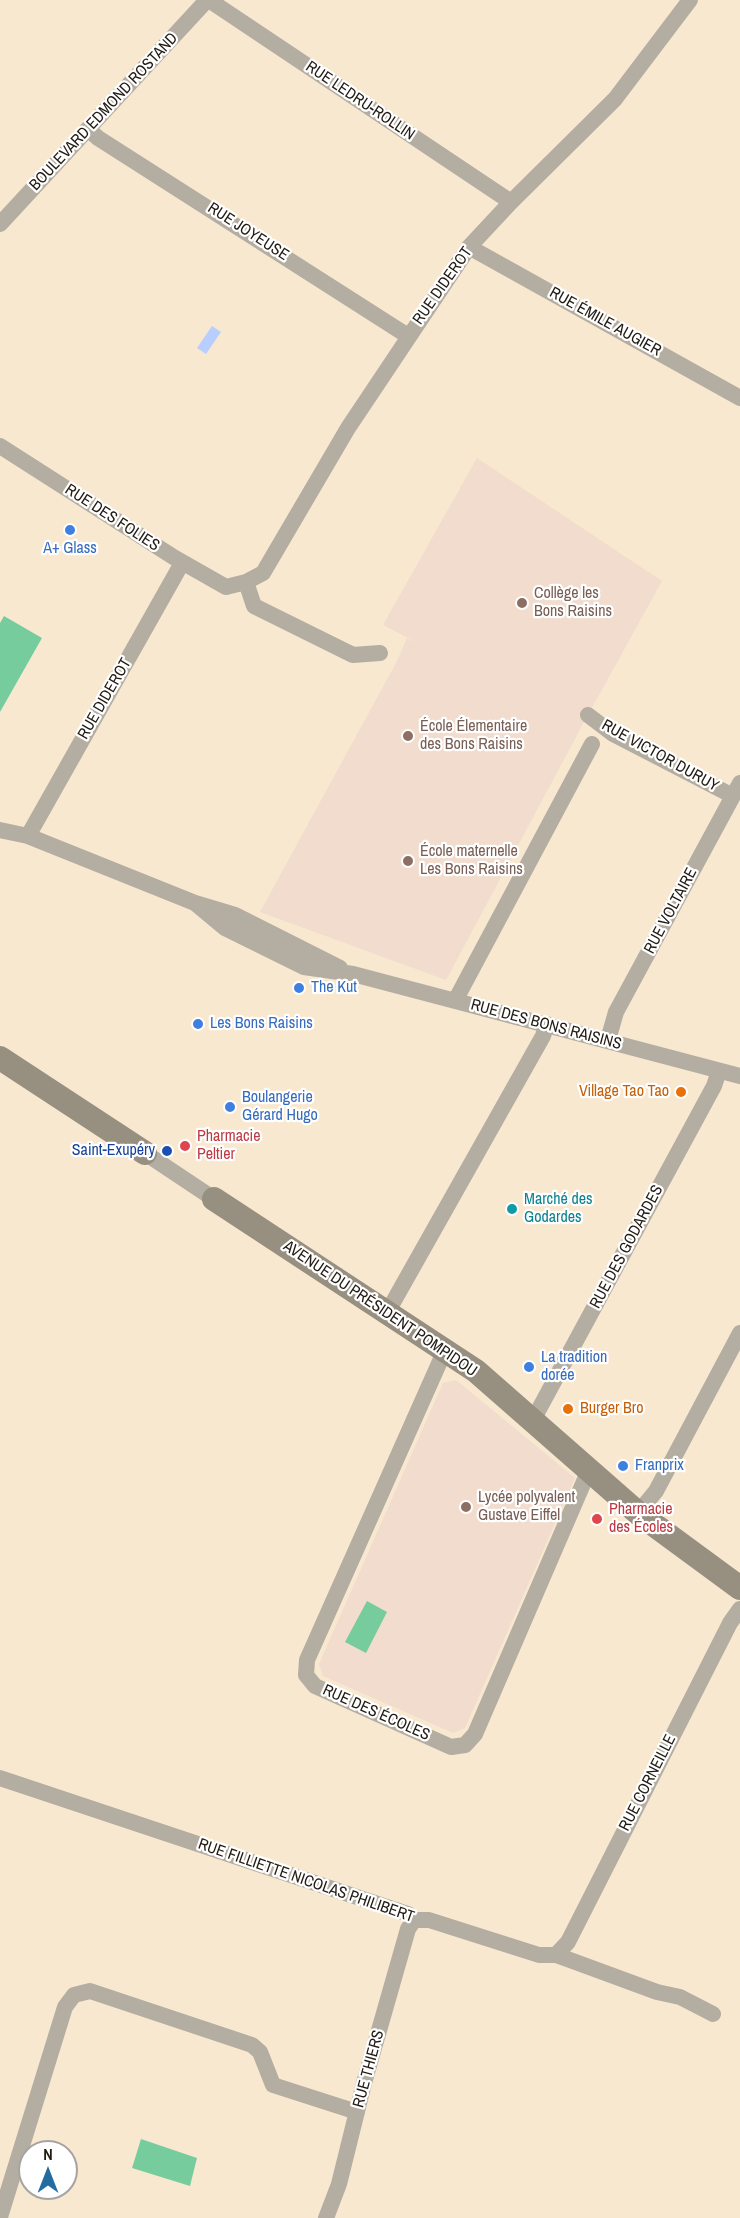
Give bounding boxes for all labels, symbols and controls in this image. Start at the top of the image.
street label: BOULEVARD EDMOND ROSTAND [26,29,182,195]
street label: RUE LEDRU-ROLLIN [302,57,418,145]
street label: RUE JOYEUSE [204,199,292,265]
street label: RUE DIDEROT [409,243,477,329]
street label: RUE ÉMILE AUGIER [546,283,664,361]
street label: RUE DES FOLIES [61,480,163,556]
marker: A+ Glass [63,523,77,537]
place label: A+ Glass [43,539,97,559]
place label: Collège les Bons Raisins [534,584,612,622]
marker: Collège les Bons Raisins [515,596,529,610]
street label: RUE DIDEROT [74,655,136,743]
street label: RUE VICTOR DURUY [598,716,722,796]
place label: École Élementaire des Bons Raisins [420,717,527,755]
marker: École Élementaire des Bons Raisins [401,729,415,743]
place label: École maternelle Les Bons Raisins [420,842,523,880]
marker: École maternelle Les Bons Raisins [401,854,415,868]
street label: RUE VOLTAIRE [640,865,702,957]
place label: The Kut [311,978,357,998]
marker: The Kut [292,981,306,995]
street label: RUE DES BONS RAISINS [469,996,623,1054]
place label: Les Bons Raisins [210,1014,313,1034]
marker: Les Bons Raisins [191,1017,205,1031]
place label: Village Tao Tao [579,1082,669,1102]
marker: Village Tao Tao [674,1085,688,1099]
place label: Boulangerie Gérard Hugo [242,1088,318,1126]
marker: Boulangerie Gérard Hugo [223,1100,237,1114]
place label: Pharmacie Peltier [197,1127,260,1165]
marker: Pharmacie Peltier [178,1139,192,1153]
place label: Saint-Exupéry [72,1141,155,1161]
marker: Saint-Exupéry [160,1144,174,1158]
street label: RUE DES GODARDES [586,1182,668,1312]
place label: Marché des Godardes [524,1190,593,1228]
marker: Marché des Godardes [505,1202,519,1216]
street label: AVENUE DU PRÉSIDENT POMPIDOU [280,1237,480,1381]
place label: La tradition dorée [541,1348,607,1386]
marker: La tradition dorée [522,1360,536,1374]
place label: Burger Bro [580,1399,643,1419]
marker: Burger Bro [561,1402,575,1416]
place label: Franprix [635,1456,684,1476]
marker: Franprix [616,1459,630,1473]
place label: Lycée polyvalent Gustave Eiffel [478,1488,575,1526]
marker: Lycée polyvalent Gustave Eiffel [459,1500,473,1514]
place label: Pharmacie des Écoles [609,1500,673,1538]
marker: Pharmacie des Écoles [590,1512,604,1526]
street label: RUE DES ÉCOLES [319,1681,433,1745]
street label: RUE CORNEILLE [615,1732,681,1834]
street label: RUE FILLIETTE NICOLAS PHILIBERT [195,1835,417,1927]
street label: RUE THIERS [349,2028,389,2110]
north arrow [18,2140,78,2200]
text: N [43,2143,53,2165]

